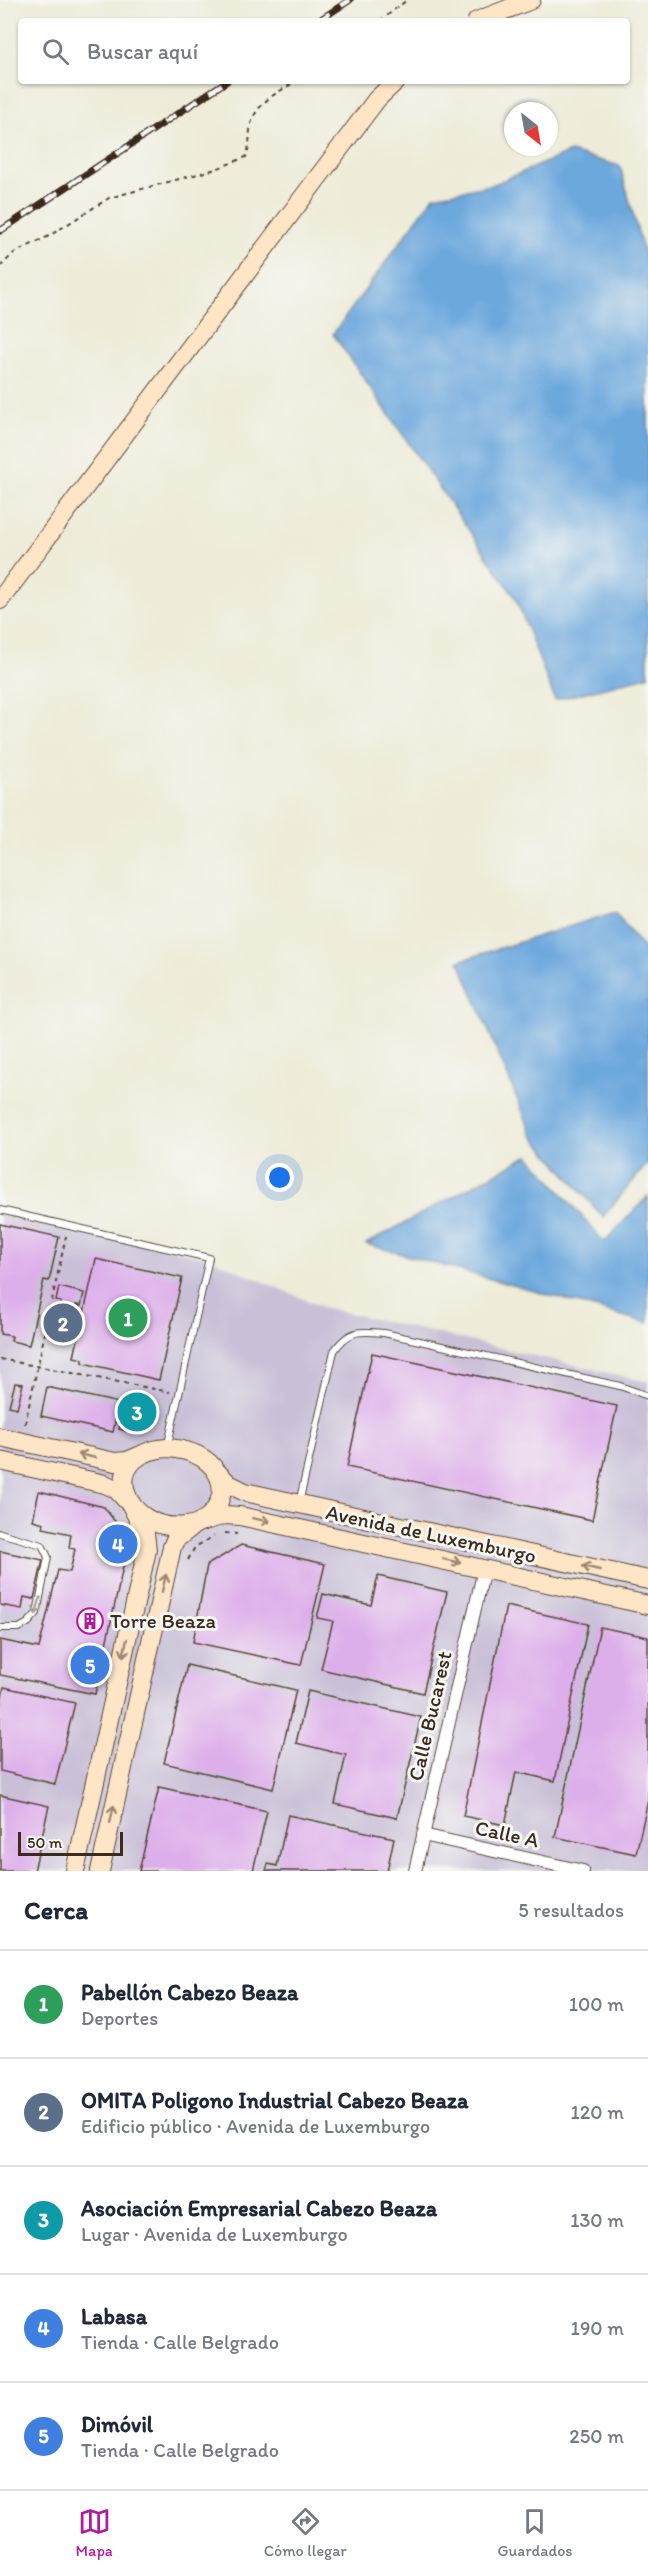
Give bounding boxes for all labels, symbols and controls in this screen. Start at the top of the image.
search box [18,18,630,84]
icon: search [39,35,72,68]
text: Buscar aquí [87,38,198,65]
north arrow [504,102,558,156]
your location [265,1163,294,1192]
pin: 1 [108,1296,148,1340]
pin: 2 [44,1300,82,1346]
pin: 3 [118,1390,156,1434]
one-way arrow [78,1450,97,1462]
street label: Avenida de Luxemburgo [324,1499,539,1568]
one-way arrow [251,1515,270,1526]
pin: 4 [98,1522,138,1566]
one-way arrow [442,1556,461,1568]
one-way arrow [582,1561,601,1573]
one-way arrow [158,1573,170,1592]
one-way arrow [32,1596,43,1615]
building icon: Torre Beaza [75,1606,105,1636]
place label: Torre Beaza [110,1608,216,1633]
one-way arrow [118,1638,130,1657]
pin: 5 [70,1642,110,1688]
street label: Calle Bucarest [402,1649,457,1783]
one-way arrow [107,1805,118,1824]
street label: Calle A [473,1815,542,1853]
scale bar [18,1829,123,1856]
text: 50 m [27,1833,62,1852]
text: Cerca [24,1894,88,1926]
text: 5 resultados [518,1898,624,1922]
text: Pabellón Cabezo Beaza [81,1979,298,2006]
text: 1 [39,1992,48,2016]
text: 100 m [569,1992,624,2016]
text: Deportes [81,2006,158,2030]
text: OMITA Poligono Industrial Cabezo Beaza [81,2087,468,2114]
text: 2 [38,2100,49,2124]
text: 120 m [571,2100,624,2124]
text: Edificio público · Avenida de Luxemburgo [81,2114,430,2138]
text: Asociación Empresarial Cabezo Beaza [81,2195,437,2222]
text: 3 [38,2208,49,2232]
text: 130 m [570,2208,624,2232]
text: Lugar · Avenida de Luxemburgo [81,2222,348,2246]
text: Labasa [81,2303,147,2330]
text: 4 [37,2316,50,2340]
text: 190 m [571,2316,624,2340]
text: Tienda · Calle Belgrado [81,2330,279,2354]
text: Dimóvil [81,2411,153,2438]
text: 5 [38,2424,49,2448]
text: 250 m [569,2424,624,2448]
text: Tienda · Calle Belgrado [81,2438,279,2462]
tab: Mapa [75,2505,113,2560]
tab: Cómo llegar [264,2505,347,2560]
tab: Guardados [497,2505,572,2560]

